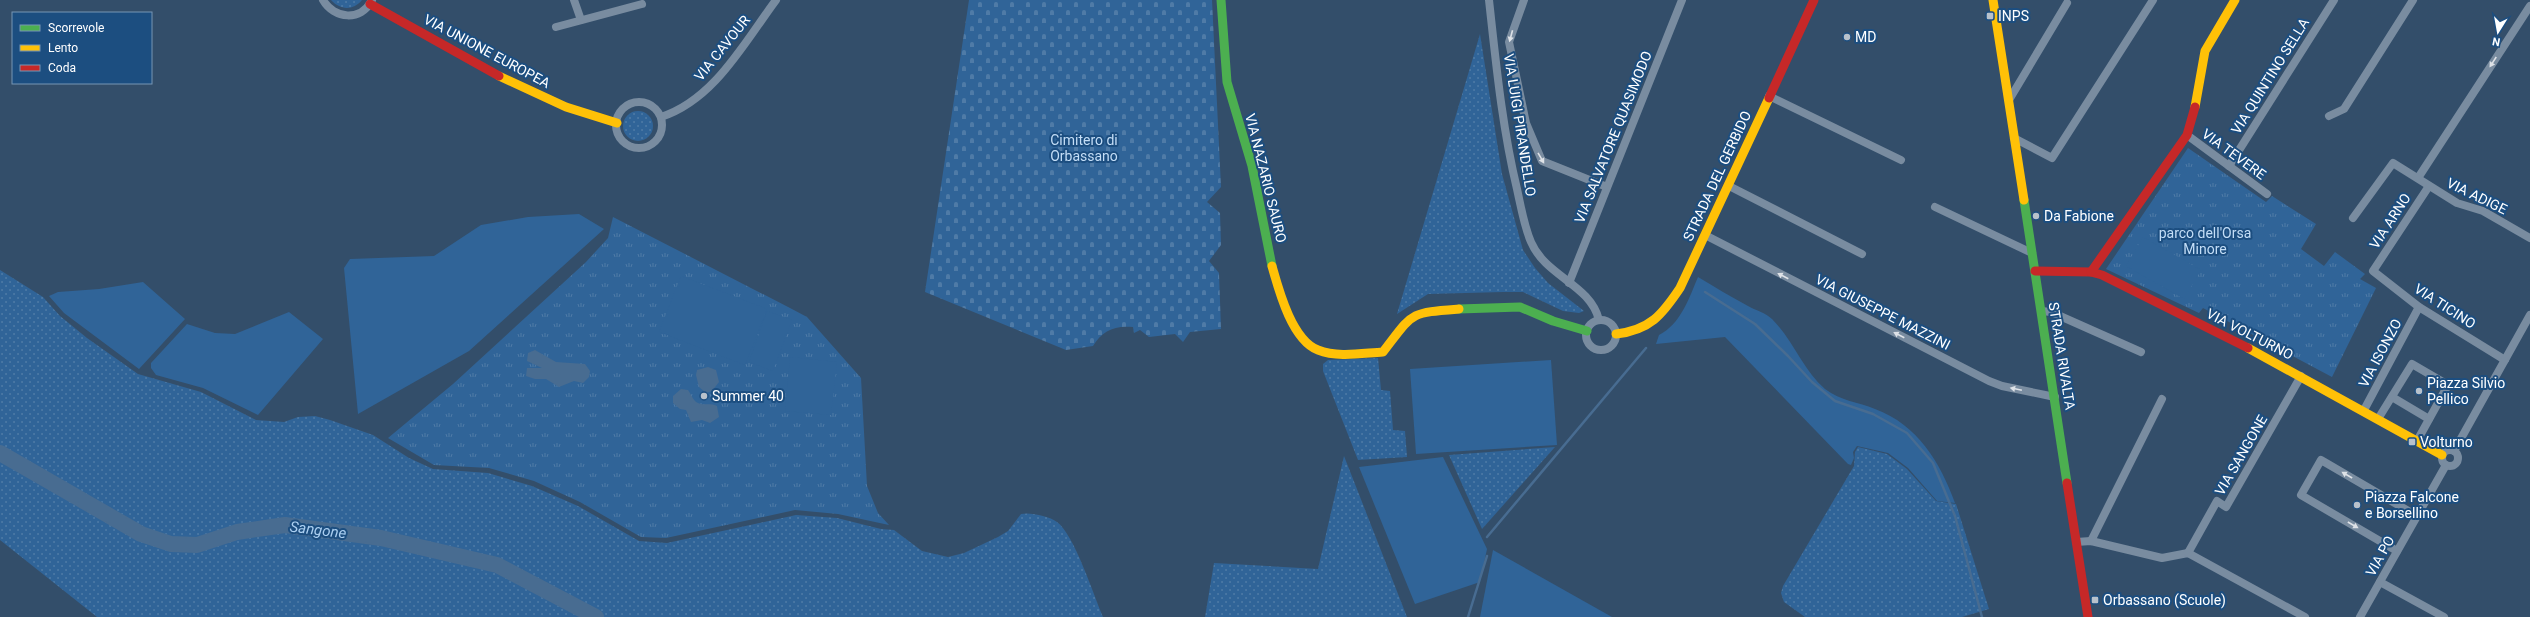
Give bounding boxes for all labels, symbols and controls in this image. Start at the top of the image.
place label: INPS [1998,8,2029,24]
street label: VIA UNIONE EUROPEA [421,11,553,91]
marker: INPS [1985,11,1995,21]
legend [12,12,152,84]
street label: VIA CAVOUR [691,12,753,84]
north arrow [2478,12,2518,52]
street label: VIA QUINTINO SELLA [2228,15,2312,137]
text: Scorrevole [48,21,104,35]
place label: MD [1855,29,1876,45]
one-way arrow [1507,30,1513,43]
marker: MD [1842,32,1852,42]
text: N [2491,34,2501,48]
text: Lento [48,41,78,55]
street label: VIA SALVATORE QUASIMODO [1571,49,1655,225]
street label: VIA LUIGI PIRANDELLO [1501,53,1539,197]
one-way arrow [2489,57,2497,67]
text: Coda [48,61,76,75]
street label: STRADA DEL GERBIDO [1680,108,1754,244]
street label: VIA NAZARIO SAURO [1242,112,1290,244]
street label: VIA TEVERE [2199,125,2269,183]
park label: Cimitero di Orbassano [1050,132,1118,164]
one-way arrow [1538,152,1545,163]
street label: VIA ADIGE [2444,175,2510,217]
street label: VIA ARNO [2366,190,2414,252]
place label: Da Fabione [2044,208,2114,224]
marker: Da Fabione [2031,211,2041,221]
park label: parco dell'Orsa Minore [2159,225,2251,257]
street label: VIA GIUSEPPE MAZZINI [1813,271,1953,353]
one-way arrow [1777,273,1789,279]
street label: VIA TICINO [2411,280,2479,332]
street label: STRADA RIVALTA [2046,301,2078,411]
street label: VIA VOLTURNO [2204,305,2296,363]
street label: VIA ISONZO [2355,316,2405,390]
one-way arrow [1893,332,1905,338]
place label: Piazza Silvio Pellico [2427,375,2505,407]
one-way arrow [2010,386,2022,392]
marker: Piazza Silvio Pellico [2414,386,2424,396]
place label: Summer 40 [712,388,784,404]
marker: Summer 40 [699,391,709,401]
street label: VIA SANGONE [2212,412,2270,498]
place label: Volturno [2420,434,2473,450]
marker: Volturno [2407,437,2417,447]
one-way arrow [2341,472,2353,479]
place label: Piazza Falcone e Borsellino [2365,489,2459,521]
marker: Piazza Falcone e Borsellino [2352,500,2362,510]
water label: Sangone [289,518,348,542]
one-way arrow [2347,522,2359,529]
street label: VIA PO [2362,533,2398,579]
place label: Orbassano (Scuole) [2103,592,2226,609]
marker: Orbassano (Scuole) [2090,595,2100,605]

